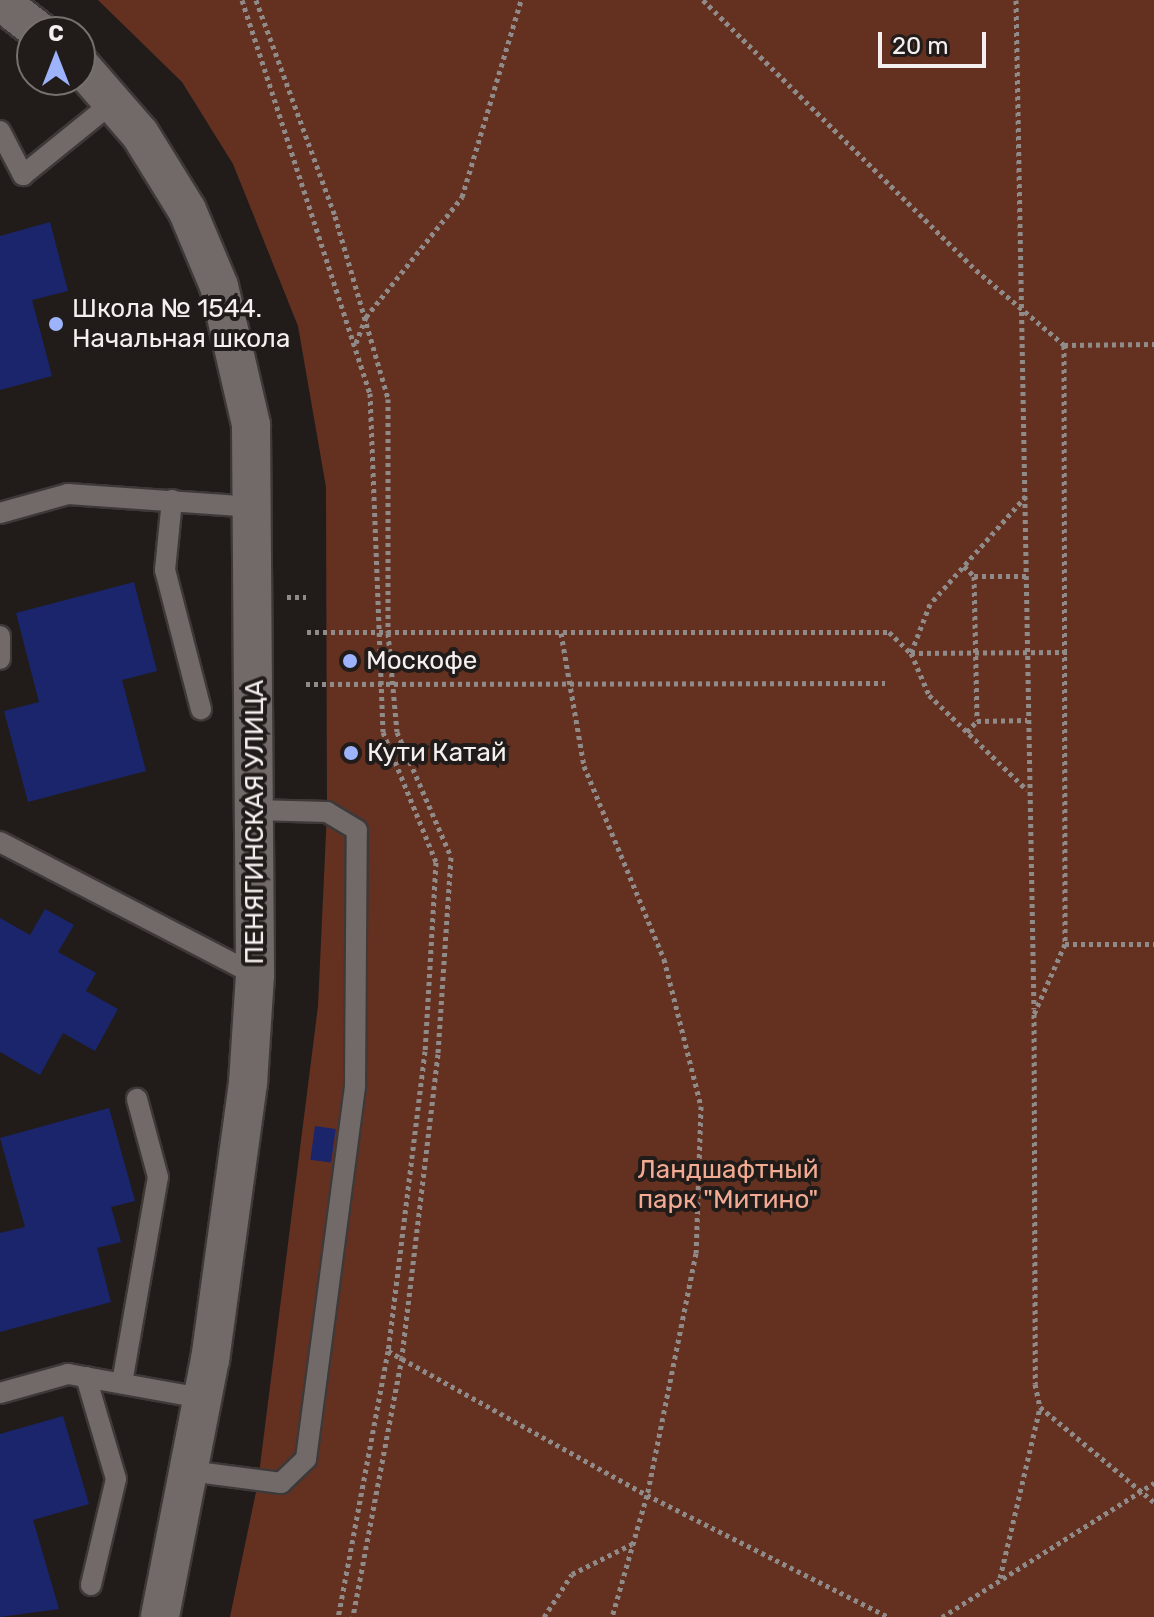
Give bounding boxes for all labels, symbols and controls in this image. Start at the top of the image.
north arrow [16,16,96,96]
scale bar [882,16,990,66]
text: С [48,20,64,47]
text: 20 m [892,32,949,60]
place label: Школа № 1544. Начальная школа [72,293,290,354]
marker: Школа № 1544. Начальная школа [47,315,65,333]
place label: Москофе [366,645,477,677]
marker: Москофе [341,652,359,670]
street label: ПЕНЯГИНСКАЯ УЛИЦА [239,679,271,965]
place label: Кути Катай [367,737,507,769]
marker: Кути Катай [342,744,360,762]
park label: Ландшафтный парк "Митино" [638,1154,818,1216]

